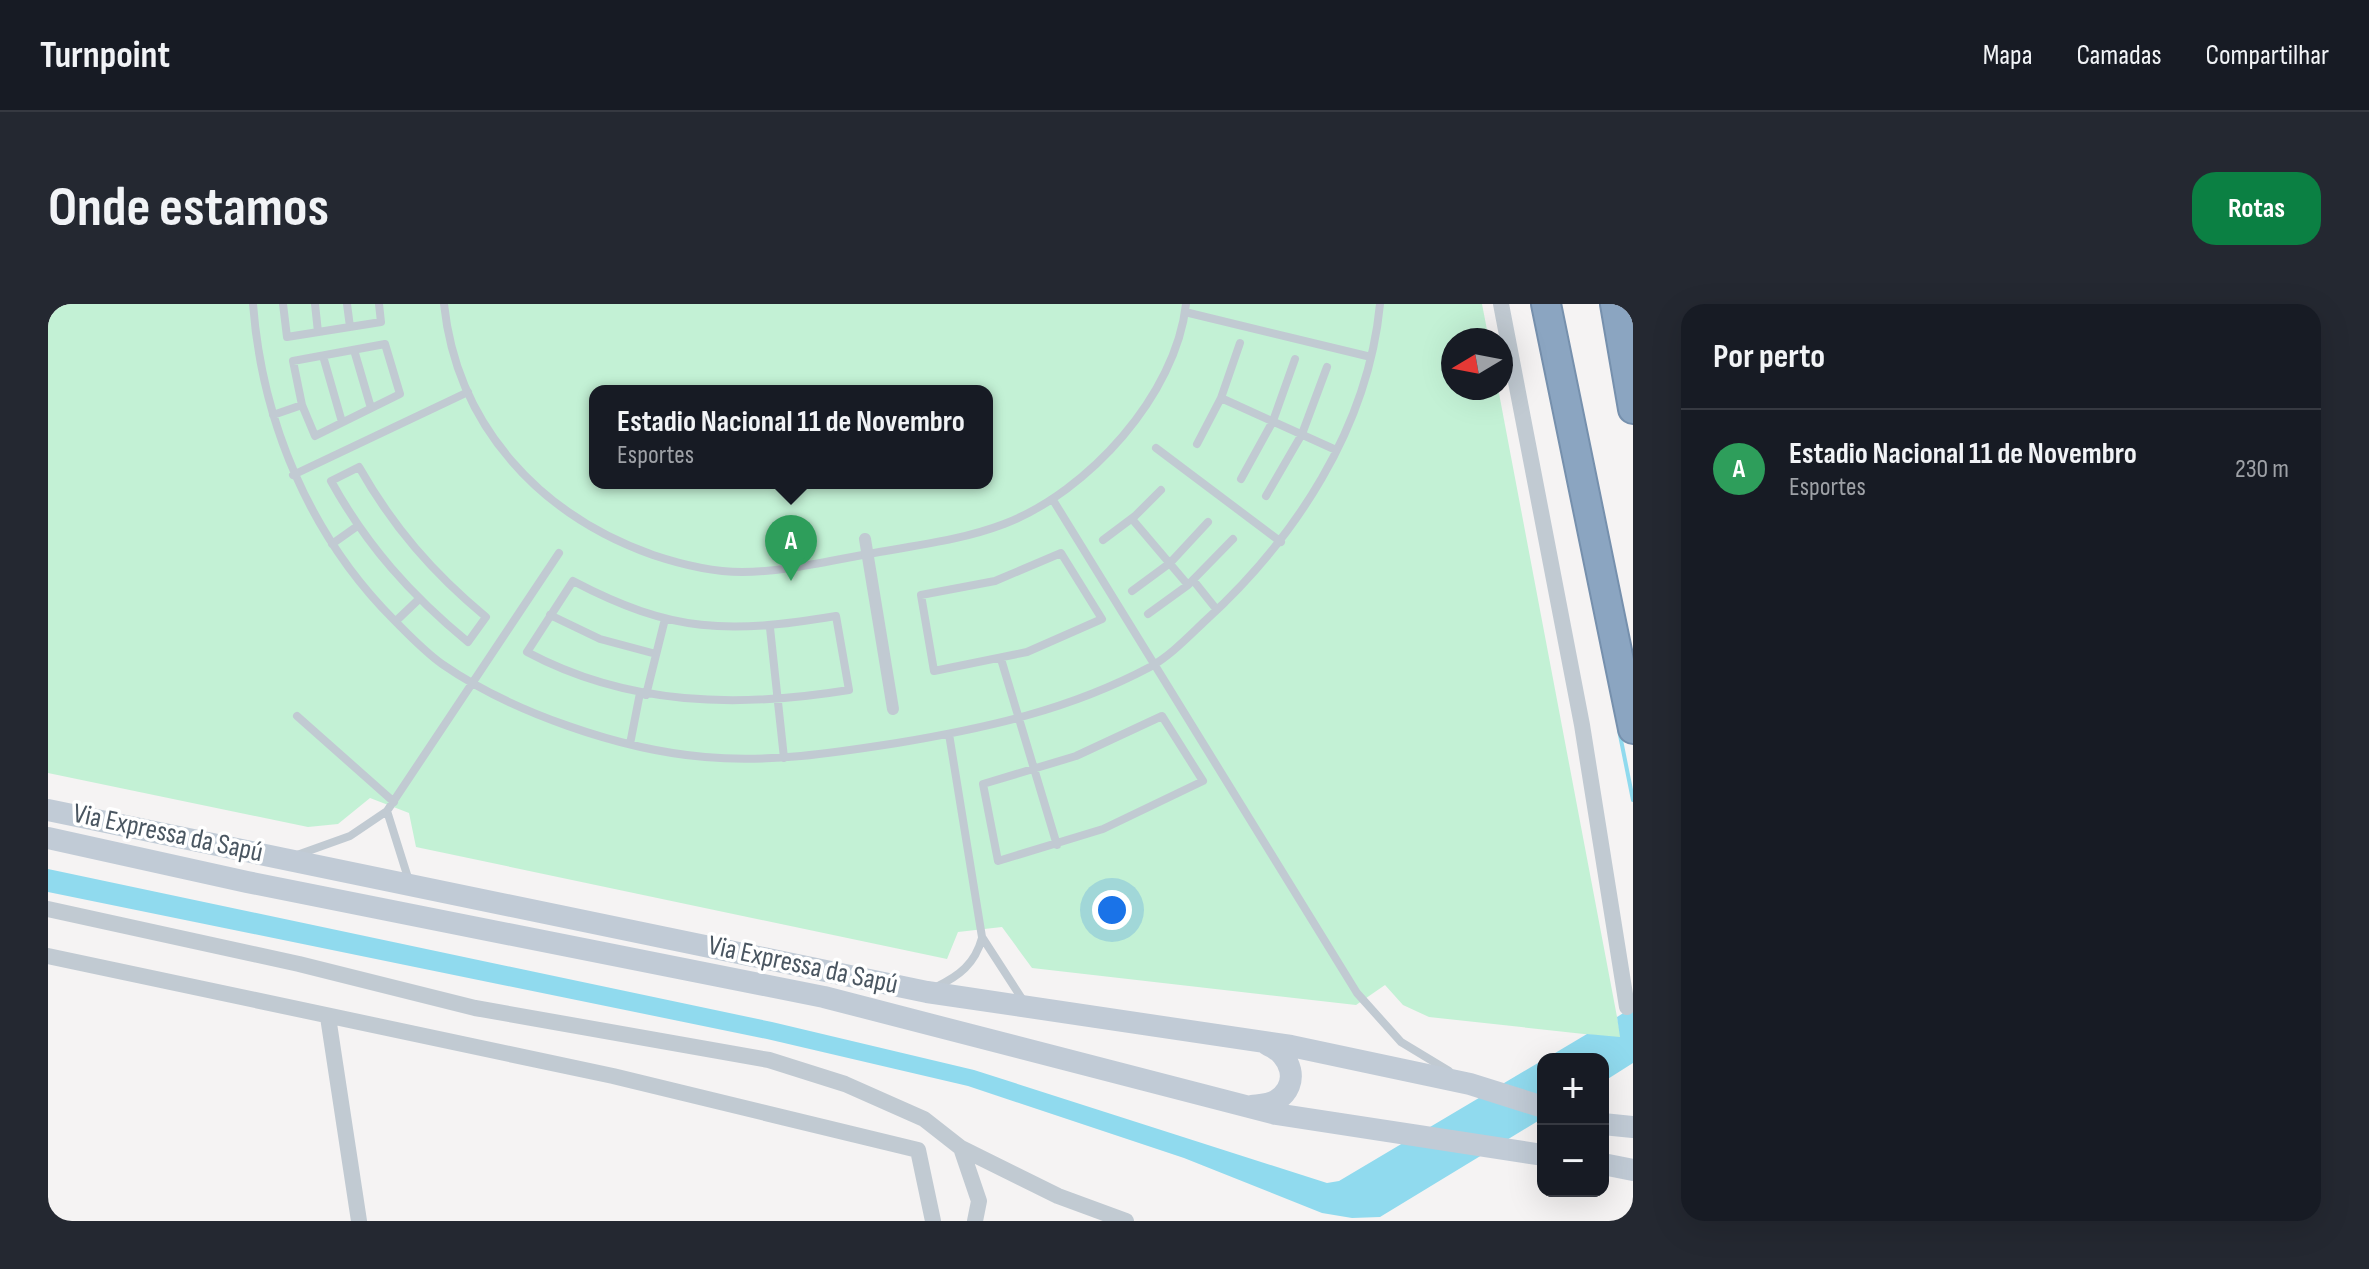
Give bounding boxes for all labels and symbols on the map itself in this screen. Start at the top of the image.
north arrow [1441,328,1513,400]
pin: A [765,515,817,581]
street label: Via Expressa da Sapú [70,797,266,869]
your location [1092,890,1132,930]
street label: Via Expressa da Sapú [705,929,901,1001]

